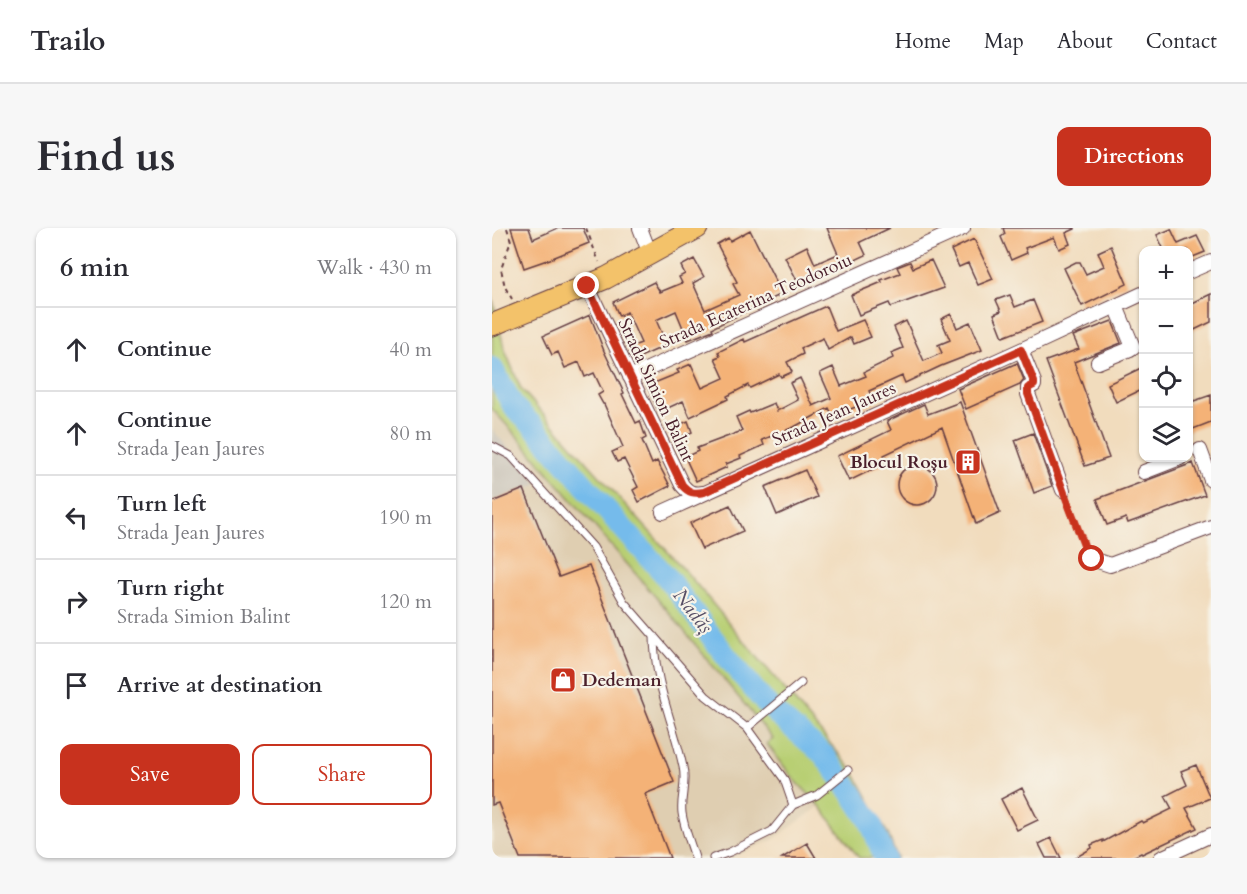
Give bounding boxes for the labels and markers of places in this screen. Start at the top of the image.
building icon: Blocul Roșu [953,447,983,477]
place label: Blocul Roșu [850,450,948,475]
shop icon: Dedeman [548,665,578,695]
place label: Dedeman [582,668,662,693]

